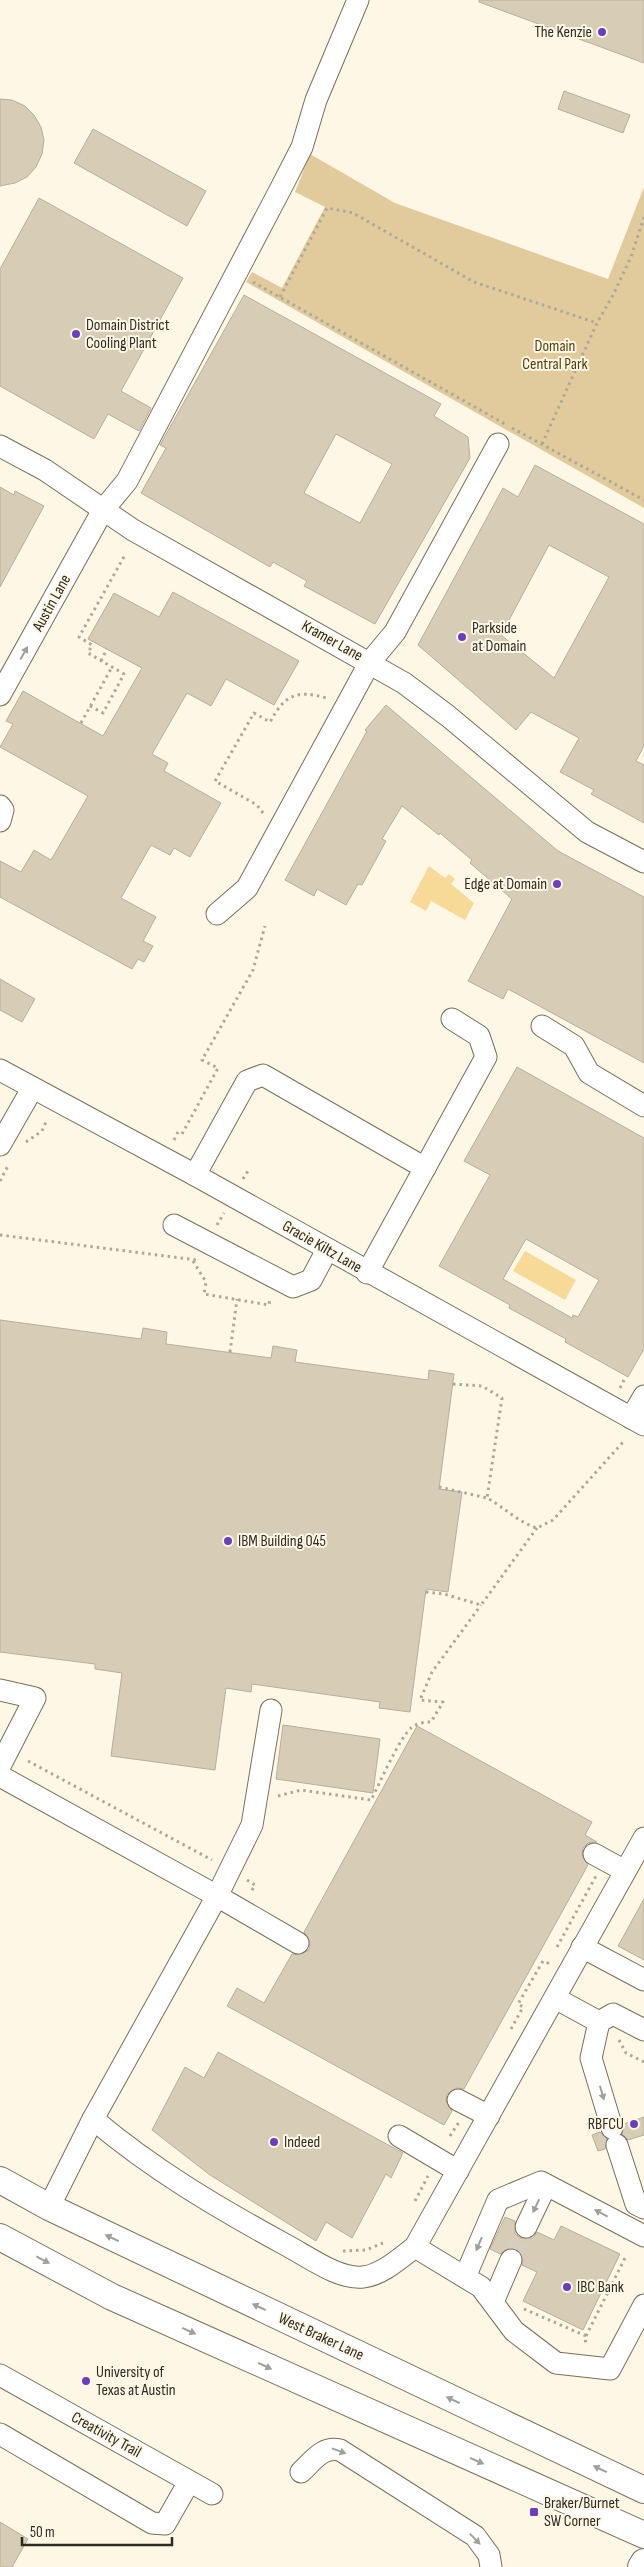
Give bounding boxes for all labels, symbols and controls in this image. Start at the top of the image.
place label: The Kenzie [534,23,592,42]
marker: The Kenzie [596,26,608,38]
place label: Domain District Cooling Plant [86,316,170,353]
marker: Domain District Cooling Plant [70,328,82,340]
park label: Domain Central Park [522,337,588,374]
street label: Austin Lane [28,571,75,636]
street label: Kramer Lane [298,616,366,666]
place label: Parkside at Domain [472,619,526,656]
marker: Parkside at Domain [456,631,468,643]
one-way arrow [20,645,28,660]
place label: Edge at Domain [464,875,547,894]
marker: Edge at Domain [551,878,563,890]
street label: Gracie Kiltz Lane [279,1217,365,1277]
place label: IBM Building 045 [238,1532,326,1551]
marker: IBM Building 045 [222,1535,234,1547]
one-way arrow [598,2085,606,2100]
place label: RBFCU [588,2115,624,2134]
marker: RBFCU [628,2118,640,2130]
place label: Indeed [284,2133,320,2152]
marker: Indeed [268,2136,280,2148]
one-way arrow [532,2199,540,2213]
one-way arrow [594,2209,608,2217]
one-way arrow [105,2233,119,2241]
one-way arrow [475,2237,483,2252]
one-way arrow [36,2256,50,2264]
place label: IBC Bank [577,2278,624,2297]
marker: IBC Bank [561,2281,573,2293]
one-way arrow [252,2303,266,2311]
street label: West Braker Lane [275,2309,367,2365]
one-way arrow [182,2328,196,2336]
one-way arrow [258,2362,272,2370]
place label: University of Texas at Austin [96,2363,176,2400]
marker: University of Texas at Austin [80,2375,92,2387]
one-way arrow [446,2396,460,2404]
street label: Creativity Trail [68,2408,144,2462]
one-way arrow [332,2448,347,2455]
one-way arrow [470,2457,484,2465]
one-way arrow [593,2465,607,2473]
place label: Braker/Burnet SW Corner [544,2494,620,2531]
marker: Braker/Burnet SW Corner [528,2506,540,2518]
scale bar [22,2514,172,2546]
text: 50 m [30,2523,55,2542]
one-way arrow [469,2533,481,2545]

